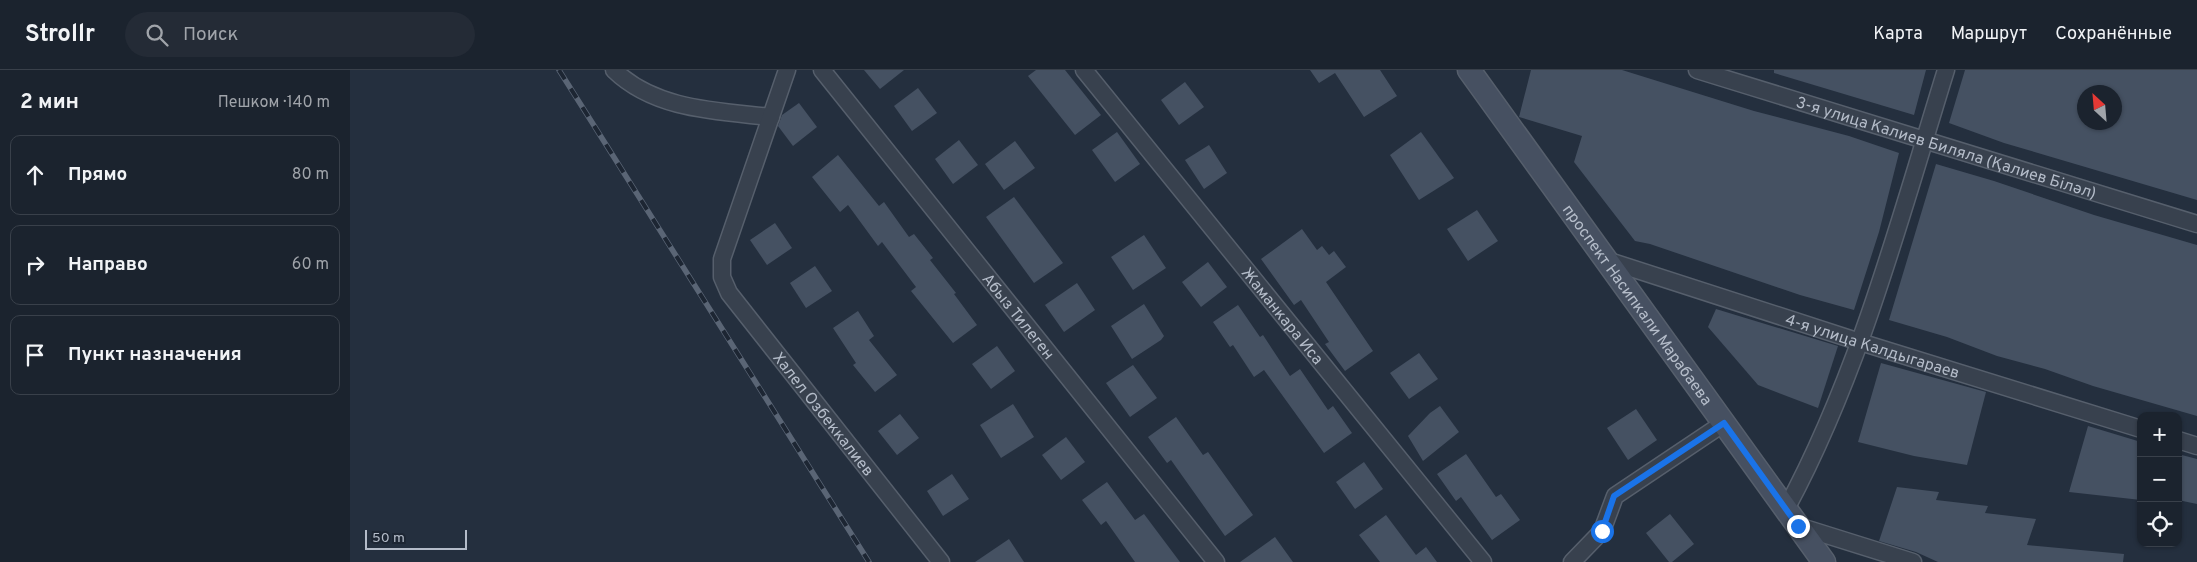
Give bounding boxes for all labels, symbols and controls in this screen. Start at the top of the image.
search box [125,12,475,57]
text: Strollr [25,20,95,50]
icon: search [143,21,171,49]
text: Поиск [183,23,238,47]
text: Карта [1873,23,1923,46]
text: Маршрут [1951,23,2027,46]
text: Сохранённые [2055,23,2172,46]
north arrow [2077,85,2122,130]
text: 2 мин [20,89,79,116]
text: Пешком · 140 m [218,93,330,113]
street label: 3-я улица Калиев Биляла (Қалиев Біләл) [1793,93,2098,204]
icon: ahead [21,161,49,189]
text: Прямо [68,163,127,187]
text: 80 m [292,165,329,185]
street label: проспект Насипкали Марабаева [1557,201,1716,410]
icon: right [21,251,49,279]
text: Направо [68,253,148,277]
text: 60 m [292,255,329,275]
street label: Жаманкара Иса [1236,264,1327,369]
street label: Абыз Тилеген [977,270,1058,364]
street label: 4-я улица Калдыгараев [1782,310,1962,384]
icon: arrive [21,341,49,369]
text: Пункт назначения [68,343,242,367]
street label: Халел Озбеккалиев [768,349,878,481]
map controls [2137,412,2182,547]
button: + [2137,412,2182,457]
button: − [2137,457,2182,502]
button: locate [2137,502,2182,547]
route end [1787,515,1810,538]
route start [1591,520,1614,543]
scale bar [365,527,468,550]
text: 50 m [372,530,405,547]

